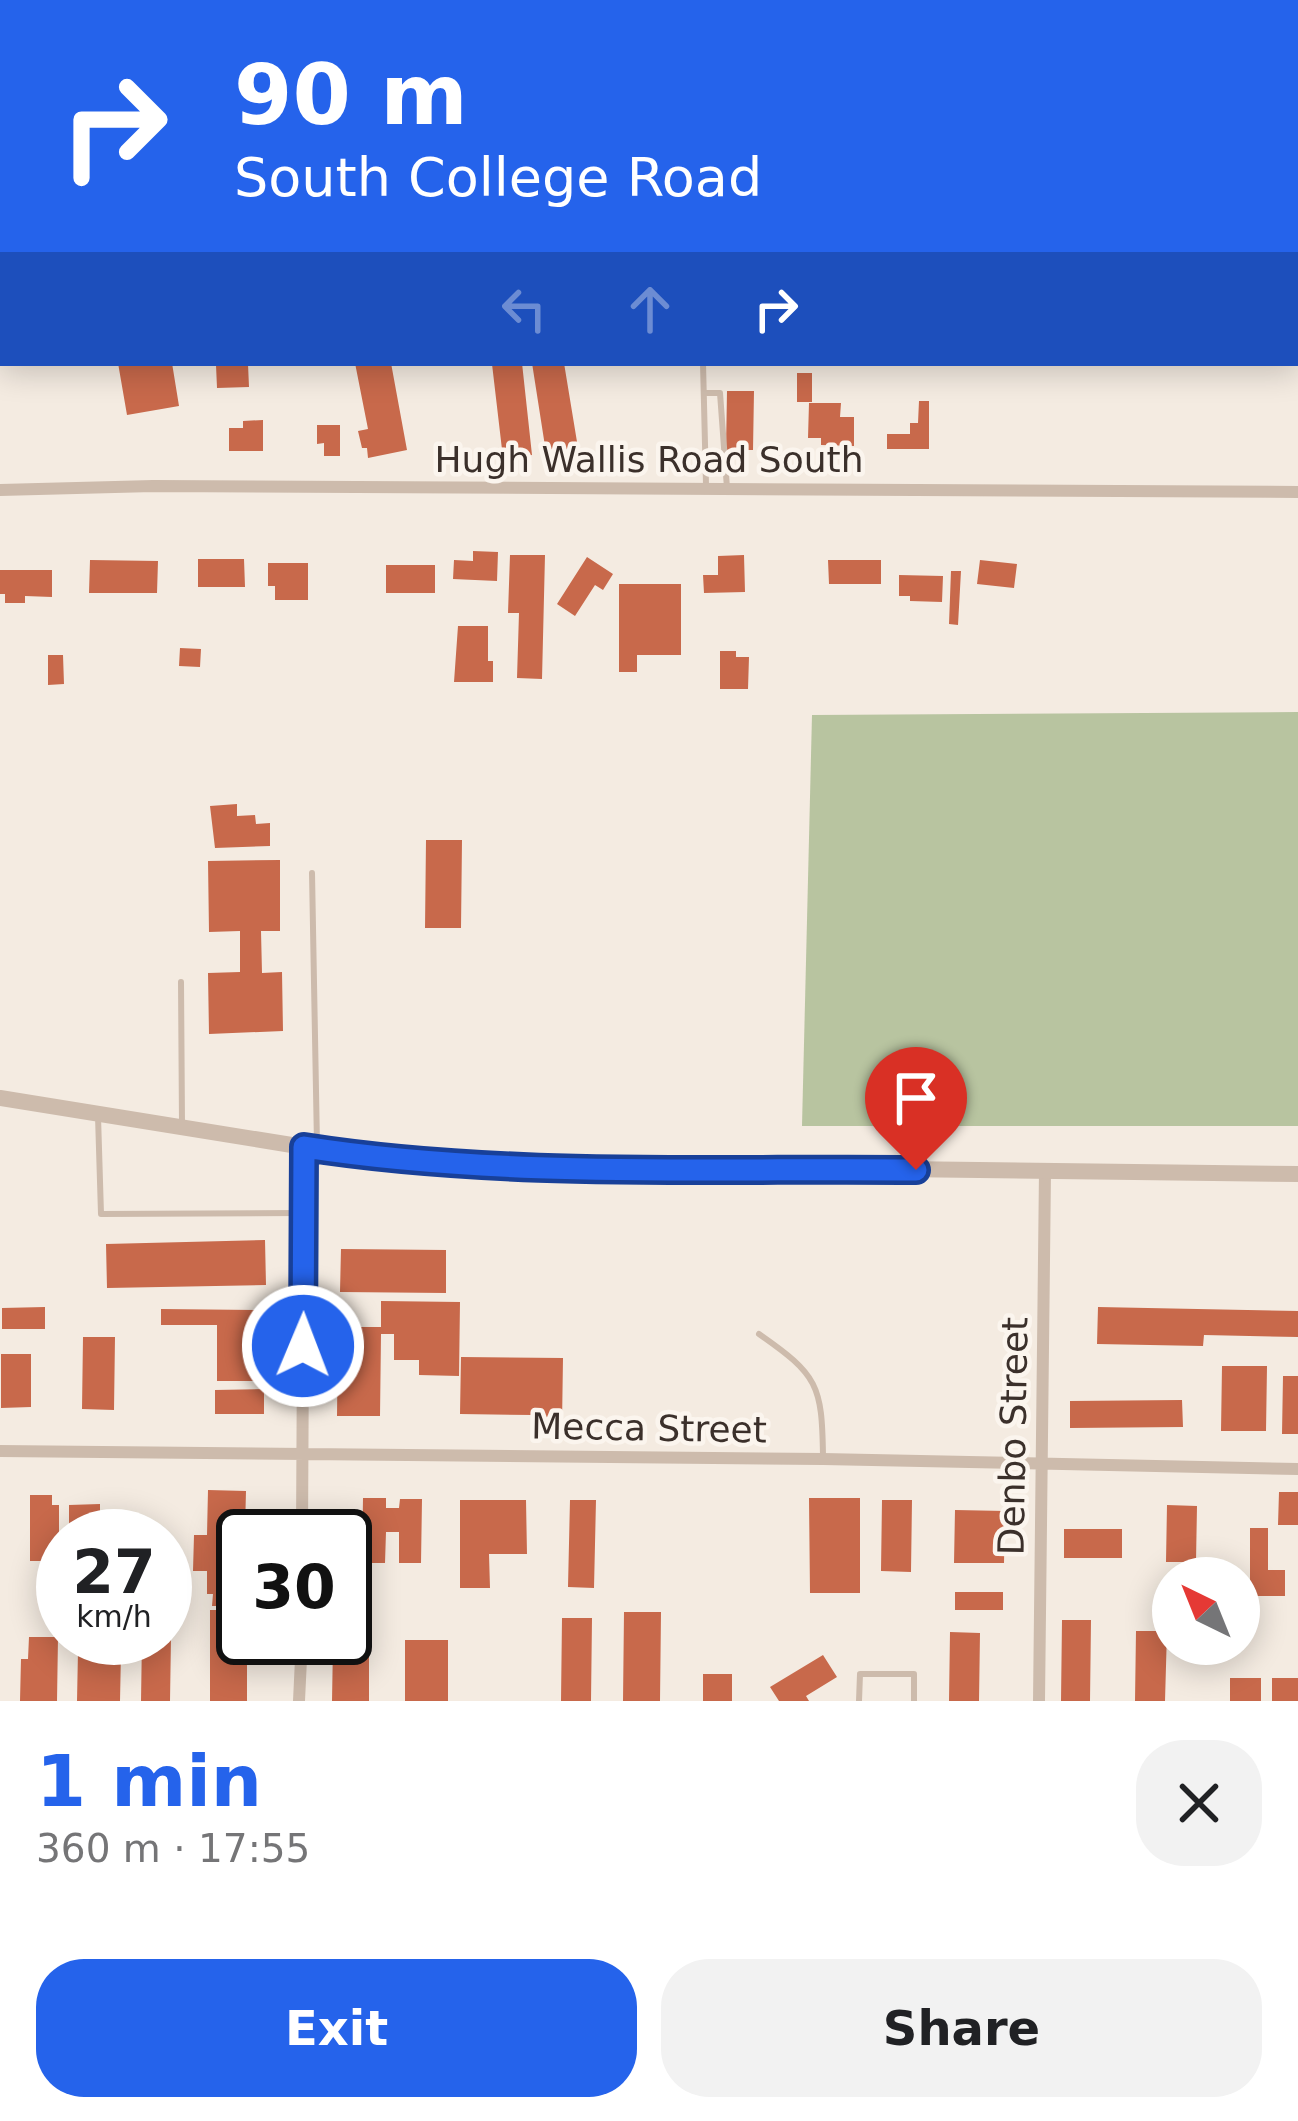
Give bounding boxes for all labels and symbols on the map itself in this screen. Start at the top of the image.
street label: Hugh Wallis Road South [435,439,863,480]
pin [865,1047,967,1170]
position arrow [240,1283,366,1409]
street label: Denbo Street [990,1316,1036,1556]
street label: Mecca Street [531,1405,767,1451]
speed limit sign: 30 [216,1509,372,1665]
north arrow [1152,1557,1260,1665]

